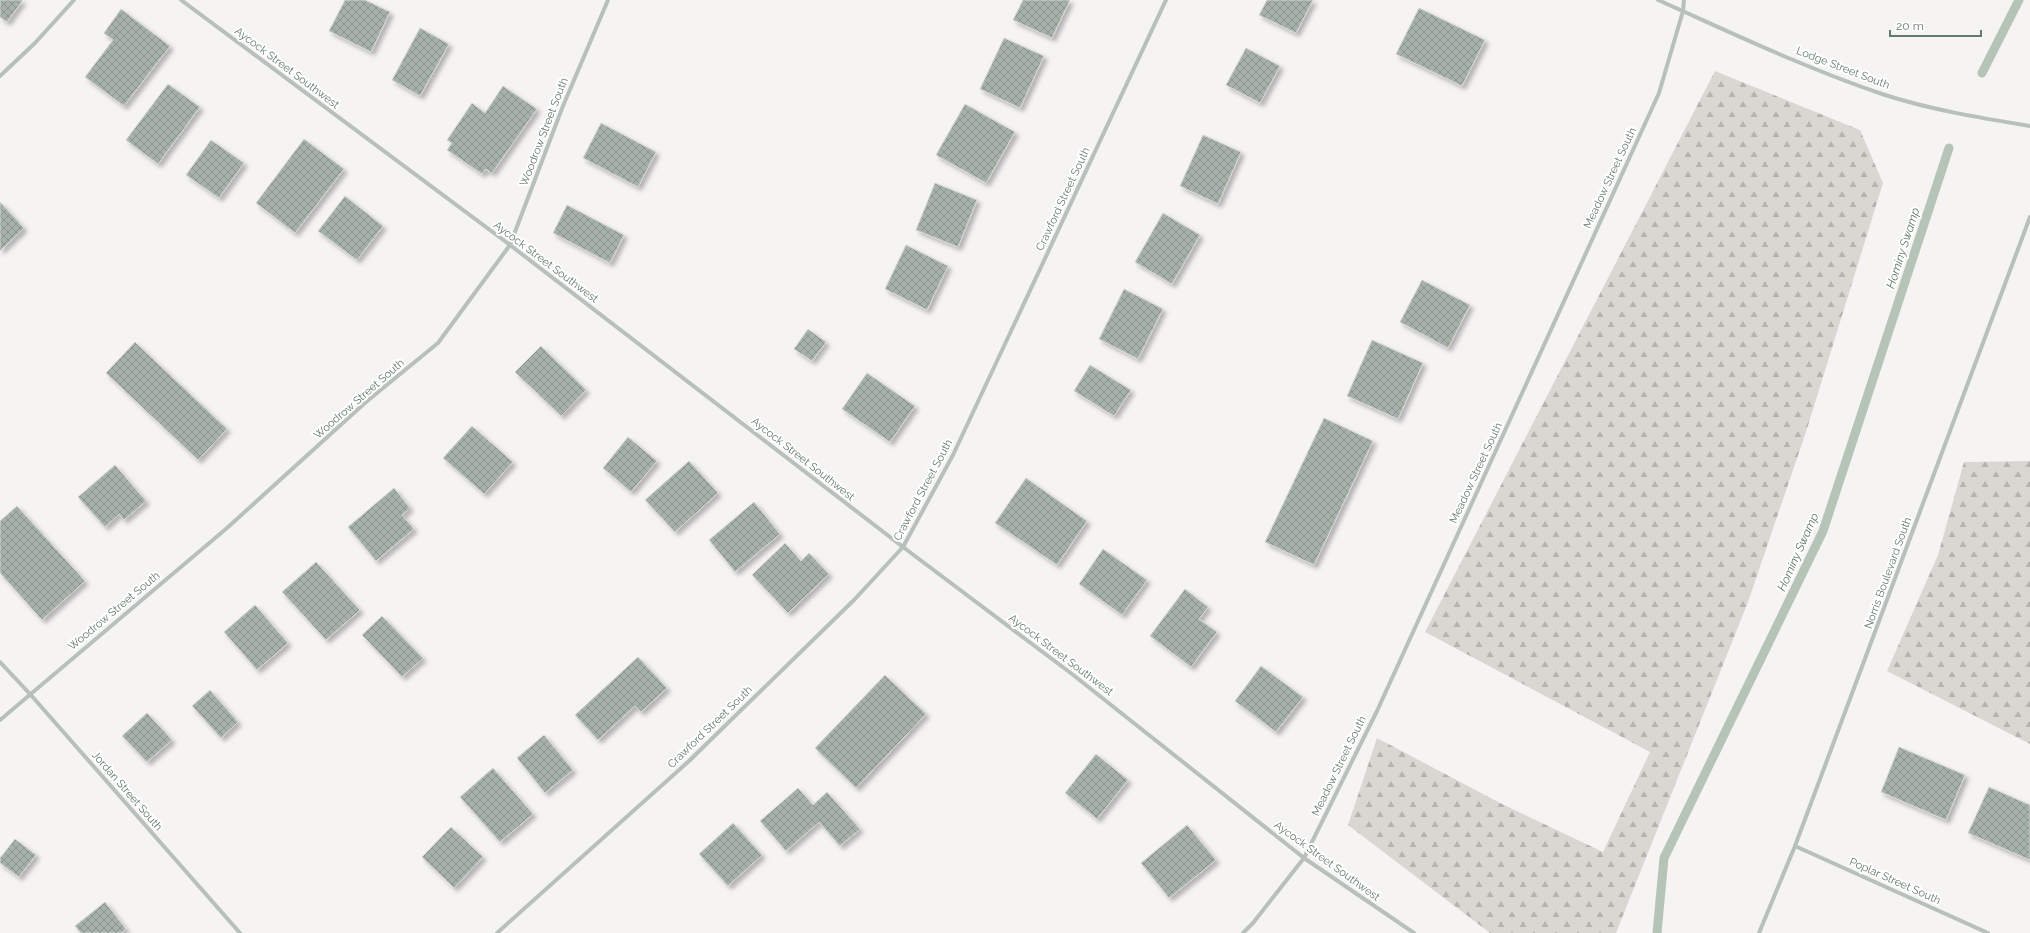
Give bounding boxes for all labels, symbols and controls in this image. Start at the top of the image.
scale bar [1890,12,1981,38]
text: 20 m [1896,19,1924,33]
street label: Aycock Street Southwest [232,25,342,112]
street label: Lodge Street South [1795,44,1891,92]
street label: Woodrow Street South [517,76,571,188]
street label: Meadow Street South [1581,125,1639,231]
street label: Crawford Street South [1033,145,1093,253]
water label: Hominy Swamp [1883,206,1923,290]
street label: Aycock Street Southwest [491,219,601,306]
street label: Woodrow Street South [311,356,407,442]
street label: Aycock Street Southwest [749,415,857,503]
street label: Meadow Street South [1447,420,1505,526]
street label: Crawford Street South [891,437,955,543]
water label: Hominy Swamp [1774,511,1822,593]
street label: Norris Boulevard South [1862,515,1914,631]
street label: Woodrow Street South [66,569,162,653]
street label: Aycock Street Southwest [1006,612,1116,699]
street label: Crawford Street South [665,683,755,771]
street label: Meadow Street South [1309,714,1369,818]
street label: Jordan Street South [89,749,165,833]
street label: Aycock Street Southwest [1272,818,1383,904]
street label: Poplar Street South [1847,855,1943,907]

